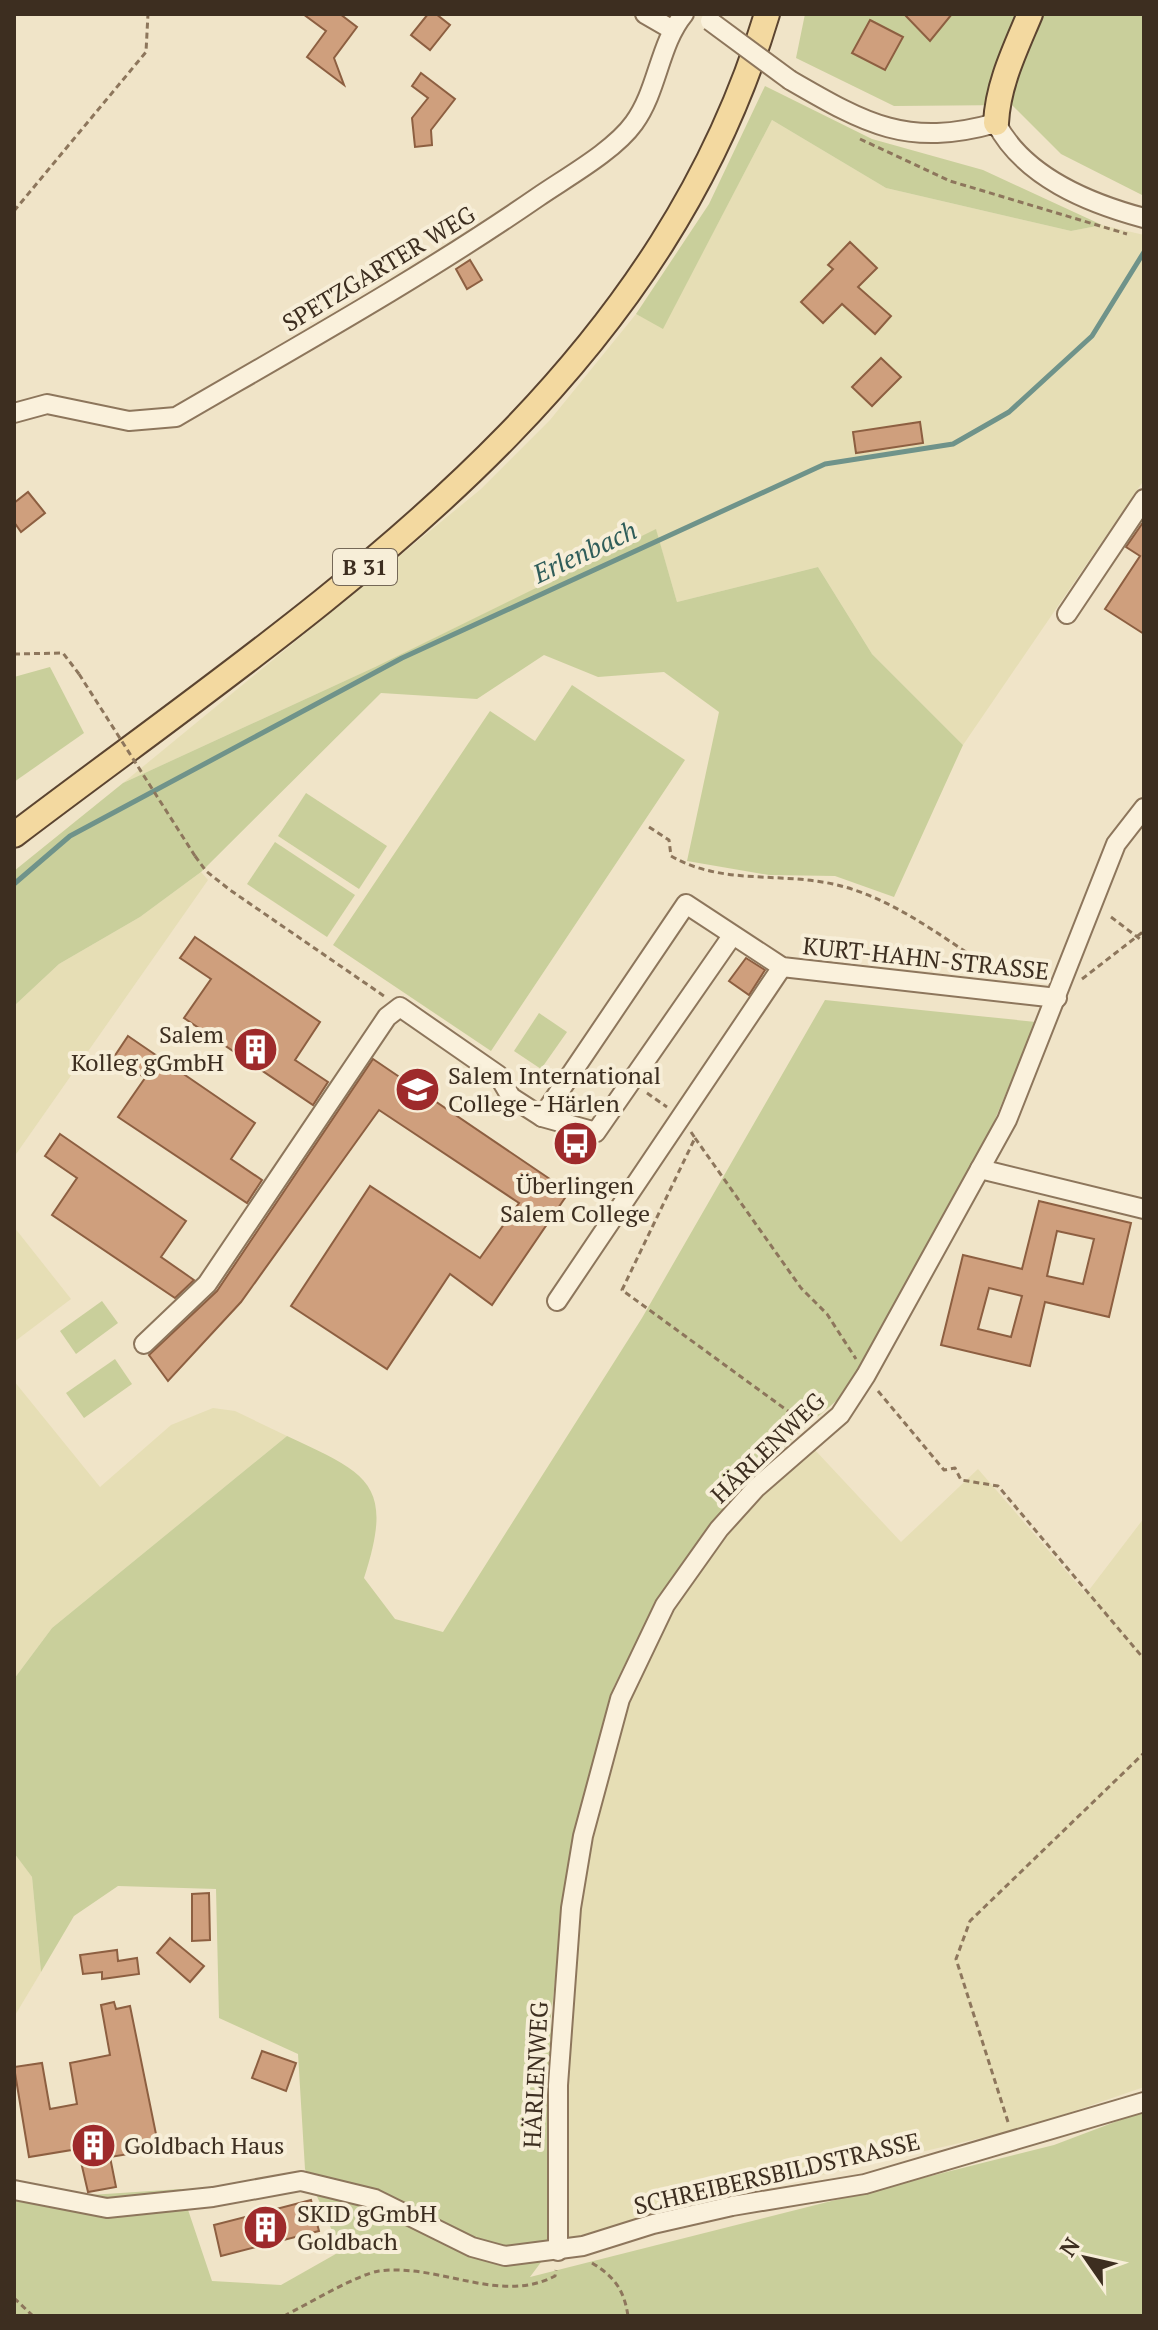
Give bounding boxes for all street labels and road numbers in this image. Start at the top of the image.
street label: SPETZGARTER WEG [276,198,481,338]
road number: B 31 [333,549,397,585]
street label: KURT-HAHN-STRASSE [801,929,1051,987]
street label: HÄRLENWEG [703,1384,832,1510]
street label: HÄRLENWEG [515,2000,555,2149]
street label: SCHREIBERSBILDSTRASSE [630,2124,923,2222]

